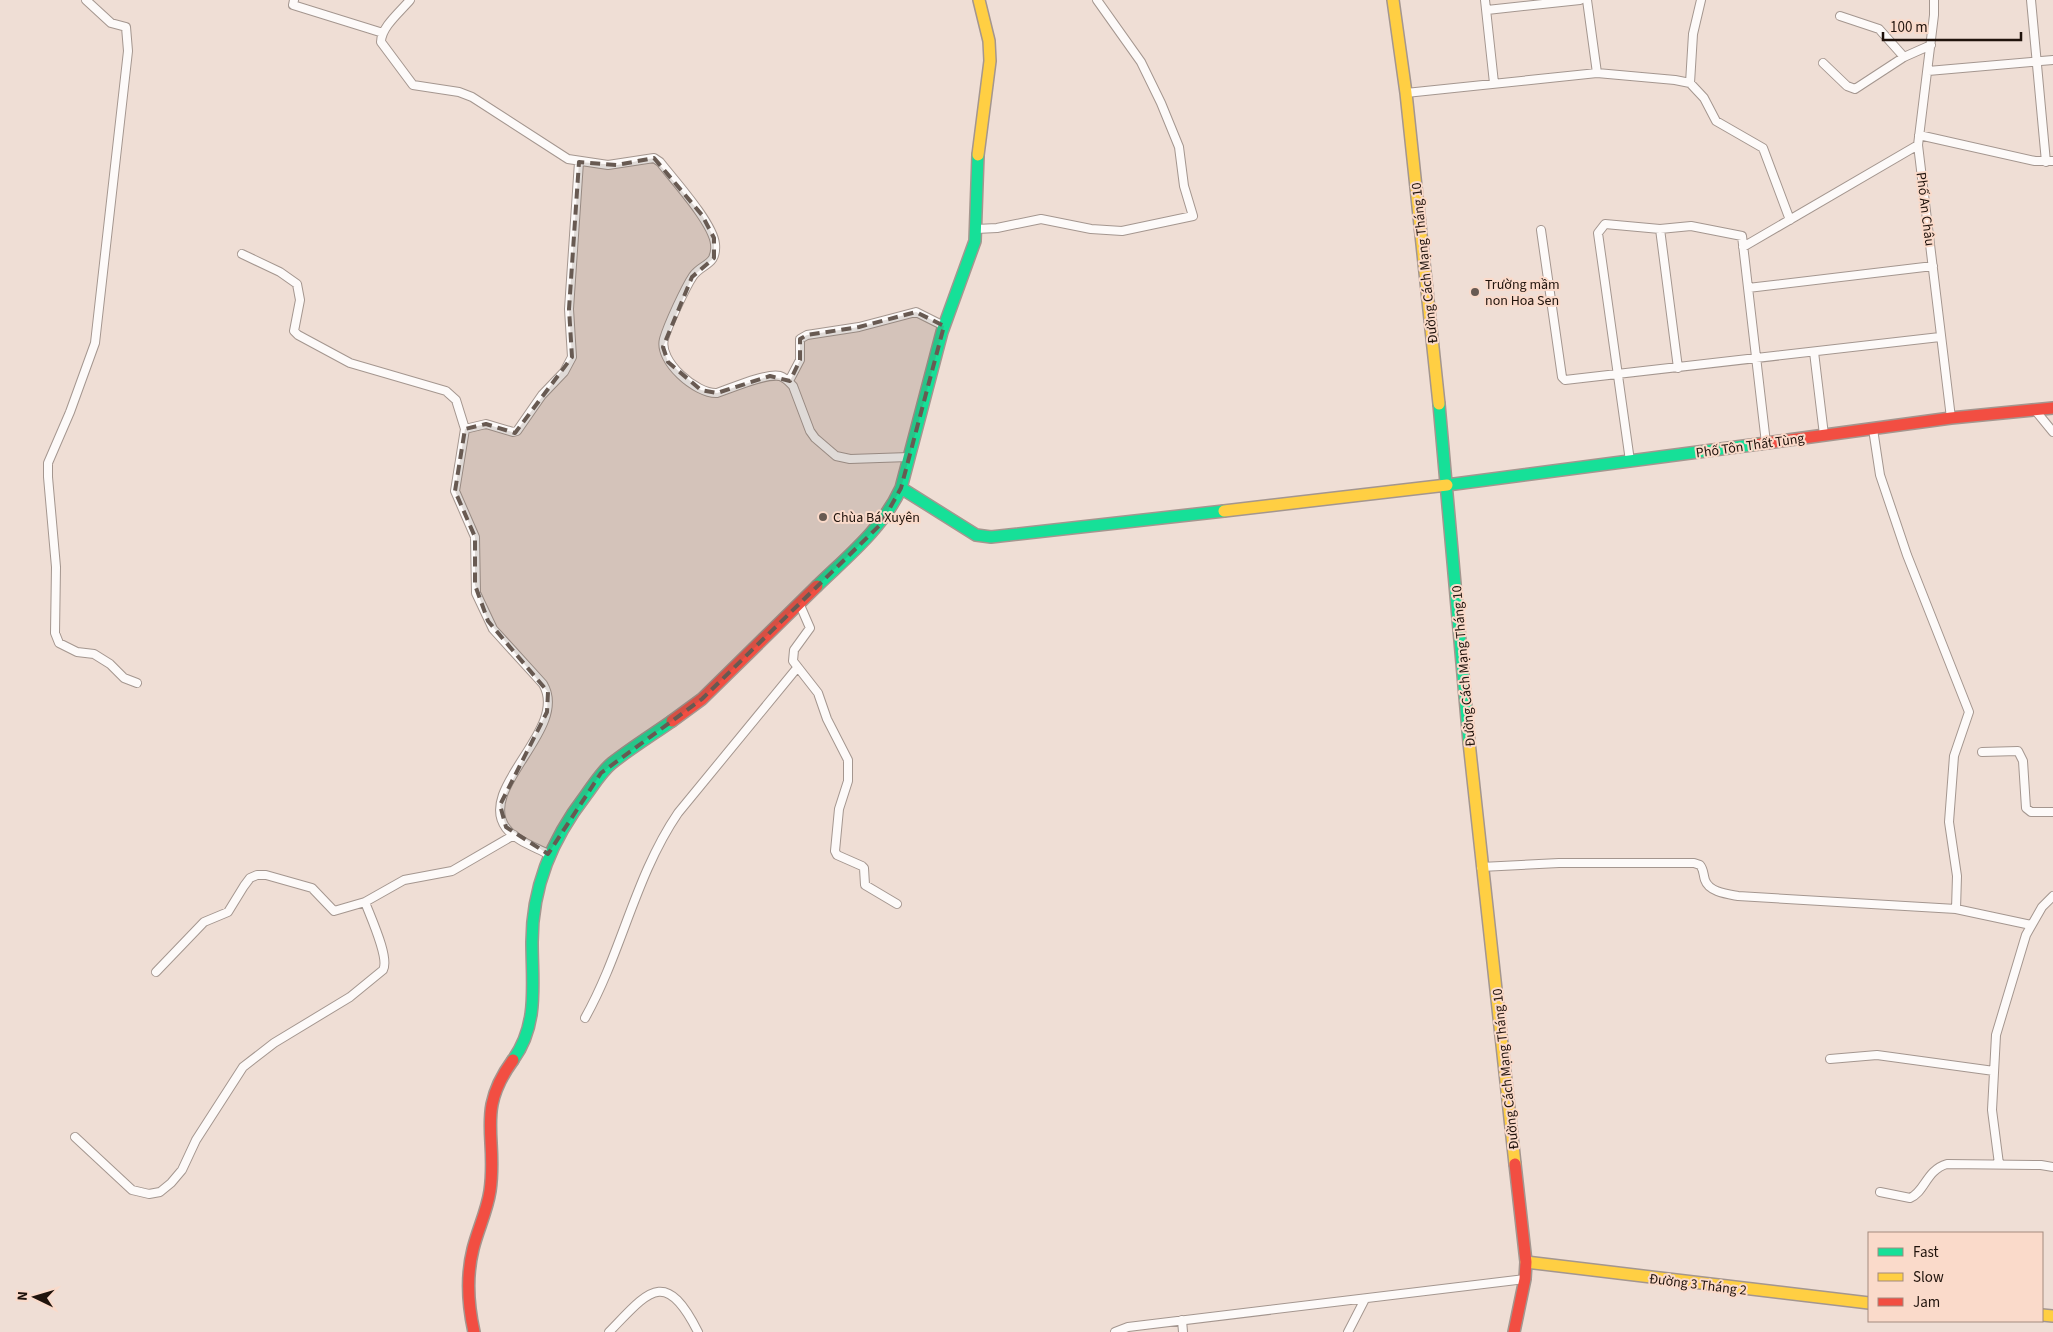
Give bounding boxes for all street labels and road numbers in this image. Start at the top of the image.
street label: Phố An Châu [1911,171,1939,247]
street label: Đường Cách Mạng Tháng 10 [1407,181,1443,344]
street label: Phố Tôn Thất Tùng [1695,428,1806,463]
street label: Đường Cách Mạng Tháng 10 [1447,584,1481,747]
street label: Đường Cách Mạng Tháng 10 [1488,987,1524,1150]
street label: Đường 3 Tháng 2 [1648,1269,1748,1301]

